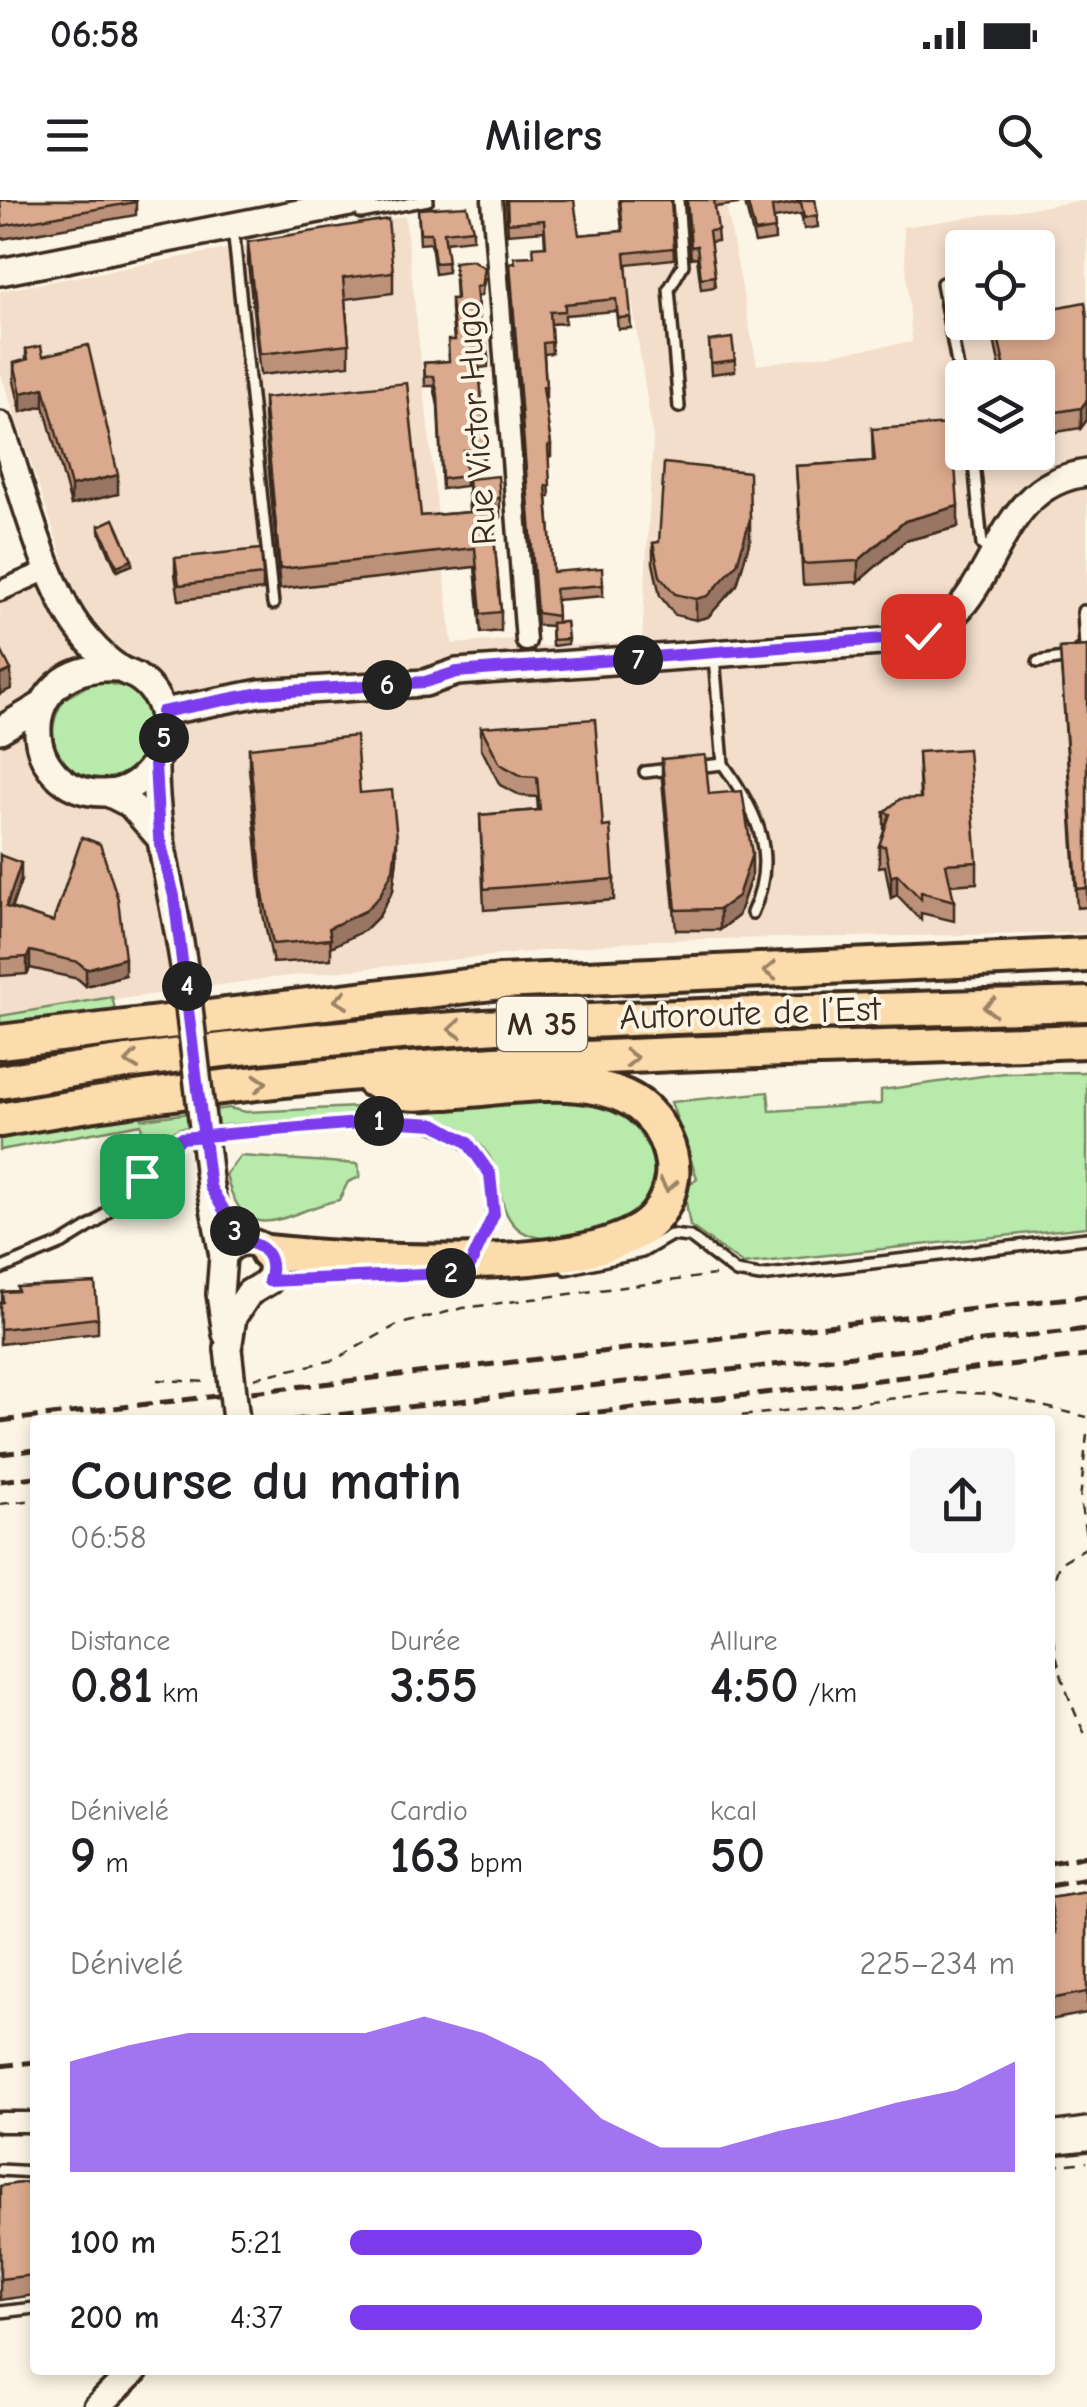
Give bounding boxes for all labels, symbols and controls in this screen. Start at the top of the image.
text: 06:58 [50,13,139,57]
icon: menu [40,108,95,163]
icon: search [992,108,1047,163]
text: Milers [485,109,602,161]
map controls [945,230,1055,470]
button: locate [945,230,1055,340]
street label: Rue Victor Hugo [447,299,505,547]
button: layers [945,360,1055,470]
pin [881,594,966,679]
icon: check [896,609,951,664]
pin: 7 [613,635,663,685]
text: 7 [632,644,644,676]
pin: 6 [362,660,412,710]
text: 6 [380,669,394,701]
pin: 5 [139,713,189,763]
text: 5 [157,722,171,754]
pin: 4 [162,961,212,1011]
one-way arrow [761,961,777,982]
text: 4 [180,970,194,1002]
one-way arrow [332,988,349,1009]
street label: Autoroute de l’Est [619,988,882,1038]
one-way arrow [981,996,997,1017]
road number: M 35 [497,997,587,1051]
one-way arrow [447,1018,463,1040]
one-way arrow [623,1047,639,1068]
one-way arrow [123,1050,139,1071]
one-way arrow [252,1072,268,1094]
pin: 1 [354,1096,404,1146]
text: 1 [373,1105,385,1137]
pin [100,1134,185,1219]
icon: arrive [115,1149,170,1204]
one-way arrow [658,1176,680,1193]
pin: 3 [210,1206,260,1256]
text: 3 [228,1215,242,1247]
pin: 2 [426,1248,476,1298]
text: 2 [444,1257,458,1289]
button: share [910,1448,1015,1553]
text: Course du matin [70,1449,462,1513]
text: 06:58 [70,1519,146,1556]
text: Distance [70,1625,170,1657]
text: Durée [390,1625,460,1657]
text: Allure [710,1625,777,1657]
text: 0.81 [70,1657,153,1715]
text: 3:55 [390,1657,478,1715]
text: 4:50 [710,1657,799,1715]
text: km [153,1677,199,1709]
text: /km [799,1677,857,1709]
text: Dénivelé [70,1795,169,1827]
text: Cardio [390,1795,468,1827]
text: kcal [710,1795,757,1827]
text: 9 [70,1827,96,1885]
text: 163 [390,1827,460,1885]
text: 50 [710,1827,765,1885]
text: m [96,1847,129,1879]
text: bpm [460,1847,523,1879]
text: Dénivelé [70,1945,183,1982]
text: 225–234 m [859,1945,1015,1982]
text: 100 m [70,2224,156,2261]
text: 5:21 [230,2224,283,2261]
text: 200 m [70,2299,159,2336]
text: 4:37 [230,2299,283,2336]

